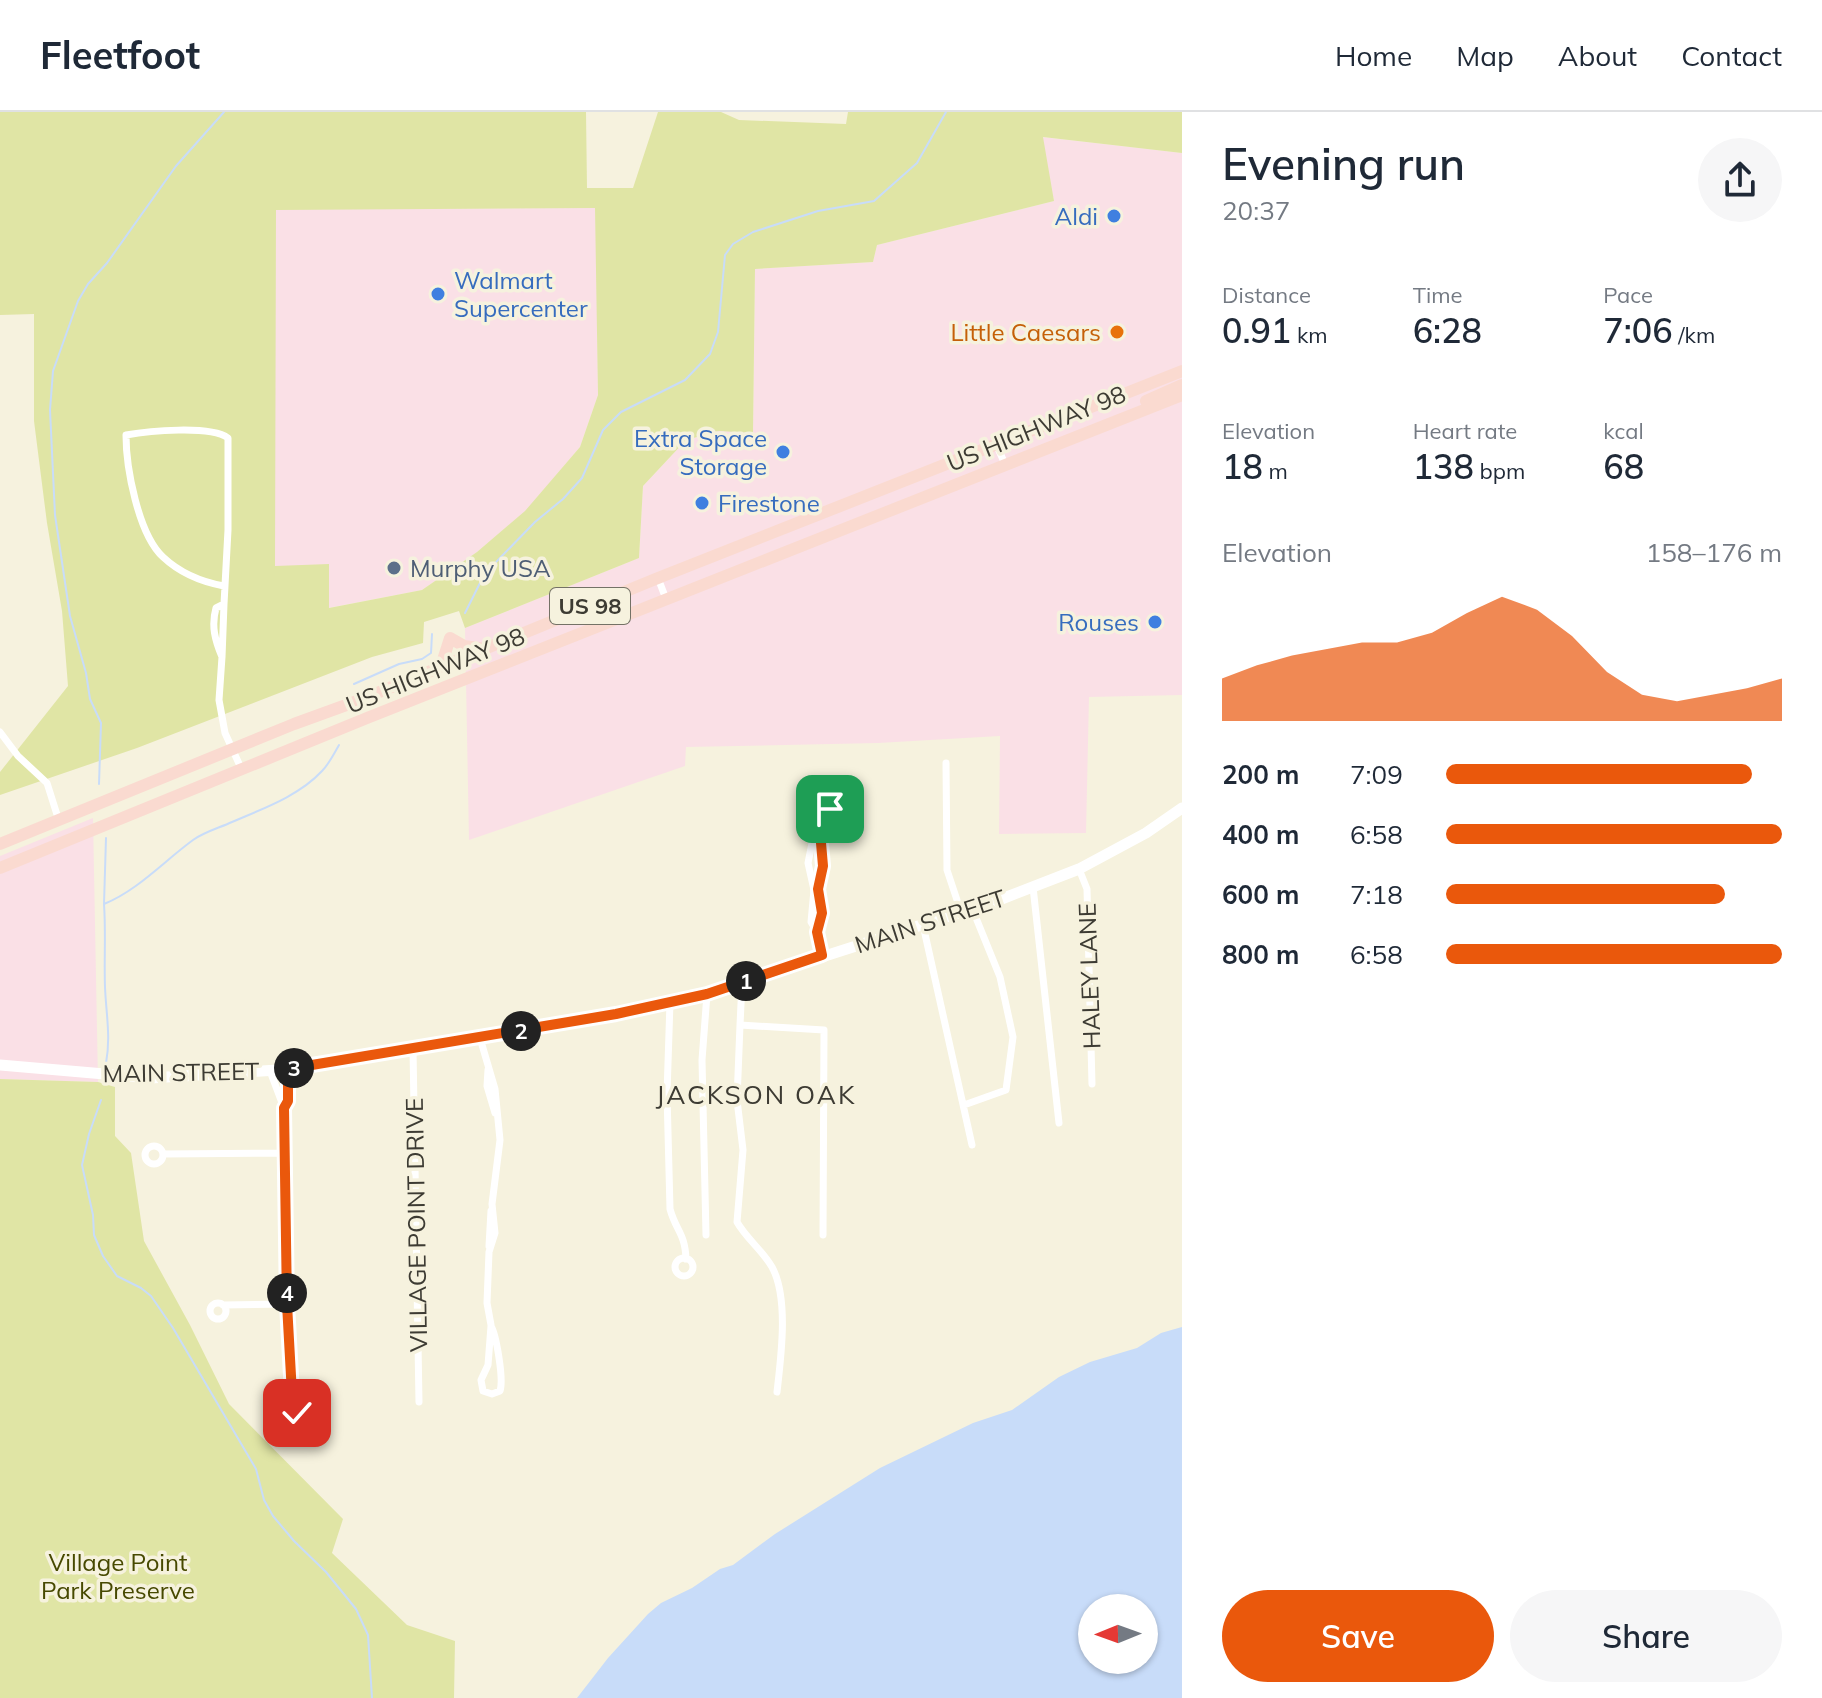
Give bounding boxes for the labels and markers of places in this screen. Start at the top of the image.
place label: Aldi [1055,201,1098,231]
marker: Aldi [1105,207,1123,225]
place label: Walmart Supercenter [454,265,588,323]
marker: Walmart Supercenter [429,285,447,303]
place label: Little Caesars [950,317,1101,347]
marker: Little Caesars [1108,323,1126,341]
place label: Extra Space Storage [634,423,767,481]
marker: Extra Space Storage [774,443,792,461]
place label: Firestone [718,488,820,518]
marker: Firestone [693,494,711,512]
place label: Murphy USA [410,553,551,583]
marker: Murphy USA [385,559,403,577]
place label: Rouses [1058,607,1139,637]
marker: Rouses [1146,613,1164,631]
pin [796,775,864,843]
pin: 1 [726,961,766,1001]
pin: 2 [501,1011,541,1051]
pin: 3 [274,1048,314,1088]
pin: 4 [267,1273,307,1313]
pin [263,1379,331,1447]

